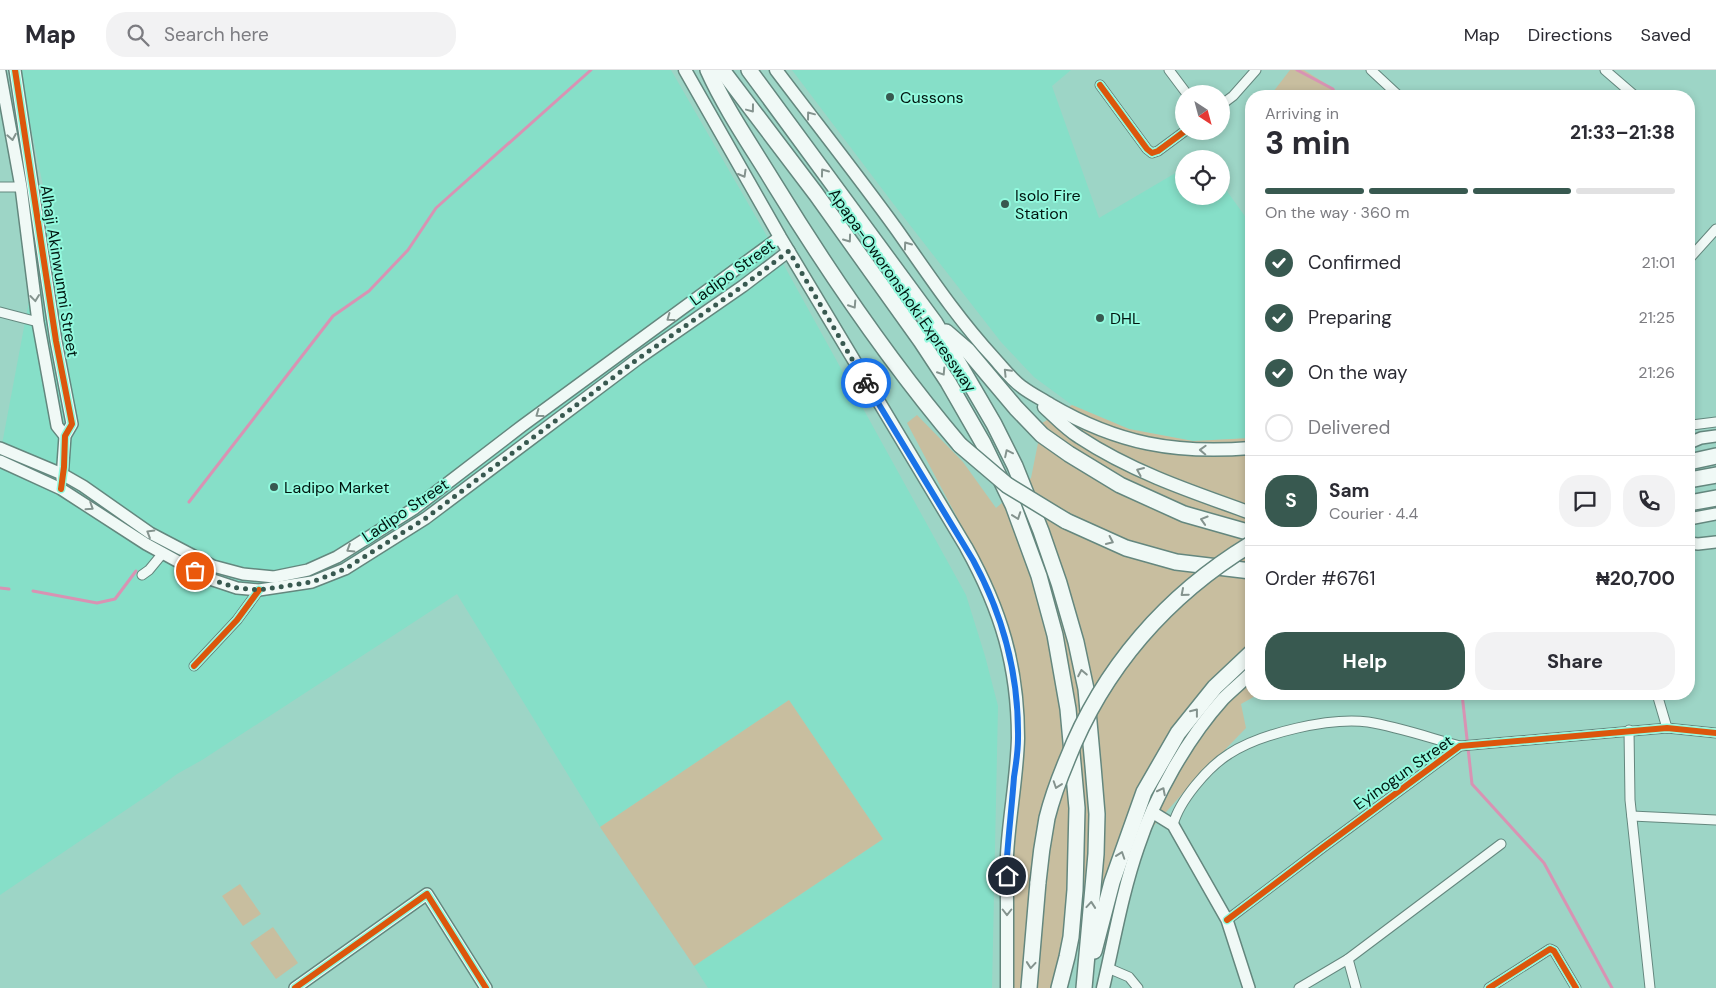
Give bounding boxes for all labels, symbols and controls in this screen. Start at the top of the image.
search box [106,12,456,57]
text: Map [25,19,76,50]
icon: search [124,21,152,49]
text: Search here [164,22,269,47]
text: Map [1464,23,1500,47]
text: Directions [1528,23,1613,47]
text: Saved [1641,23,1691,47]
north arrow [1175,85,1230,140]
map controls [1175,85,1230,205]
place label: Cussons [900,87,963,108]
marker: Cussons [884,91,896,103]
one-way arrow [745,103,754,113]
text: Arriving in [1265,103,1339,124]
one-way arrow [807,112,815,121]
text: 21:33–21:38 [1570,120,1675,145]
text: 3 min [1265,122,1350,164]
one-way arrow [6,133,17,142]
button: locate [1175,150,1230,205]
one-way arrow [737,168,747,177]
one-way arrow [821,168,830,178]
street label: Alhaji Akinwunmi Street [36,183,83,359]
street label: Apapa-Oworonshoki Expressway [824,184,981,396]
place label: Isolo Fire Station [1015,185,1081,224]
marker: Isolo Fire Station [999,198,1011,210]
text: On the way · 360 m [1265,202,1410,223]
one-way arrow [842,233,851,243]
street label: Ladipo Street [686,234,779,310]
one-way arrow [904,241,913,251]
icon: check [1265,249,1293,277]
text: Confirmed [1308,250,1401,275]
text: 21:01 [1642,252,1675,273]
one-way arrow [29,294,40,302]
one-way arrow [847,299,856,309]
icon: check [1265,304,1293,332]
text: Preparing [1308,305,1392,330]
text: 21:25 [1639,307,1675,328]
place label: DHL [1110,308,1140,329]
one-way arrow [667,312,676,320]
marker: DHL [1094,312,1106,324]
courier [841,358,891,408]
icon: check [1265,359,1293,387]
text: On the way [1308,360,1408,385]
text: 21:26 [1638,362,1675,383]
one-way arrow [935,367,945,376]
icon: bike [852,369,880,397]
one-way arrow [1004,369,1013,378]
one-way arrow [535,408,545,417]
text: Delivered [1308,415,1390,440]
one-way arrow [1198,445,1206,456]
one-way arrow [1004,450,1014,459]
one-way arrow [1136,466,1145,477]
street label: Ladipo Street [358,474,453,547]
button: chat [1559,475,1611,527]
button: phone [1623,475,1675,527]
place label: Ladipo Market [284,477,389,498]
text: Sam [1329,478,1370,503]
marker: Ladipo Market [268,481,280,493]
text: S [1285,488,1297,513]
one-way arrow [84,501,93,511]
text: Courier · 4.4 [1329,503,1418,524]
one-way arrow [1011,511,1021,520]
one-way arrow [1201,515,1209,525]
one-way arrow [147,529,156,539]
one-way arrow [1105,535,1114,546]
one-way arrow [346,543,355,552]
pin [174,550,216,592]
icon: bag [181,557,209,585]
text: Order #6761 [1265,566,1375,591]
text: ₦20,700 [1596,566,1675,591]
one-way arrow [1180,587,1189,596]
button: Help [1265,632,1465,690]
button: Share [1475,632,1675,690]
one-way arrow [1078,669,1088,677]
one-way arrow [1189,708,1198,718]
street label: Eyinogun Street [1349,730,1457,815]
one-way arrow [1053,780,1063,789]
one-way arrow [1156,787,1166,796]
one-way arrow [1115,851,1125,860]
pin [986,855,1028,897]
icon: home [993,862,1021,890]
one-way arrow [1085,900,1096,908]
one-way arrow [1002,908,1012,916]
one-way arrow [1025,962,1036,970]

